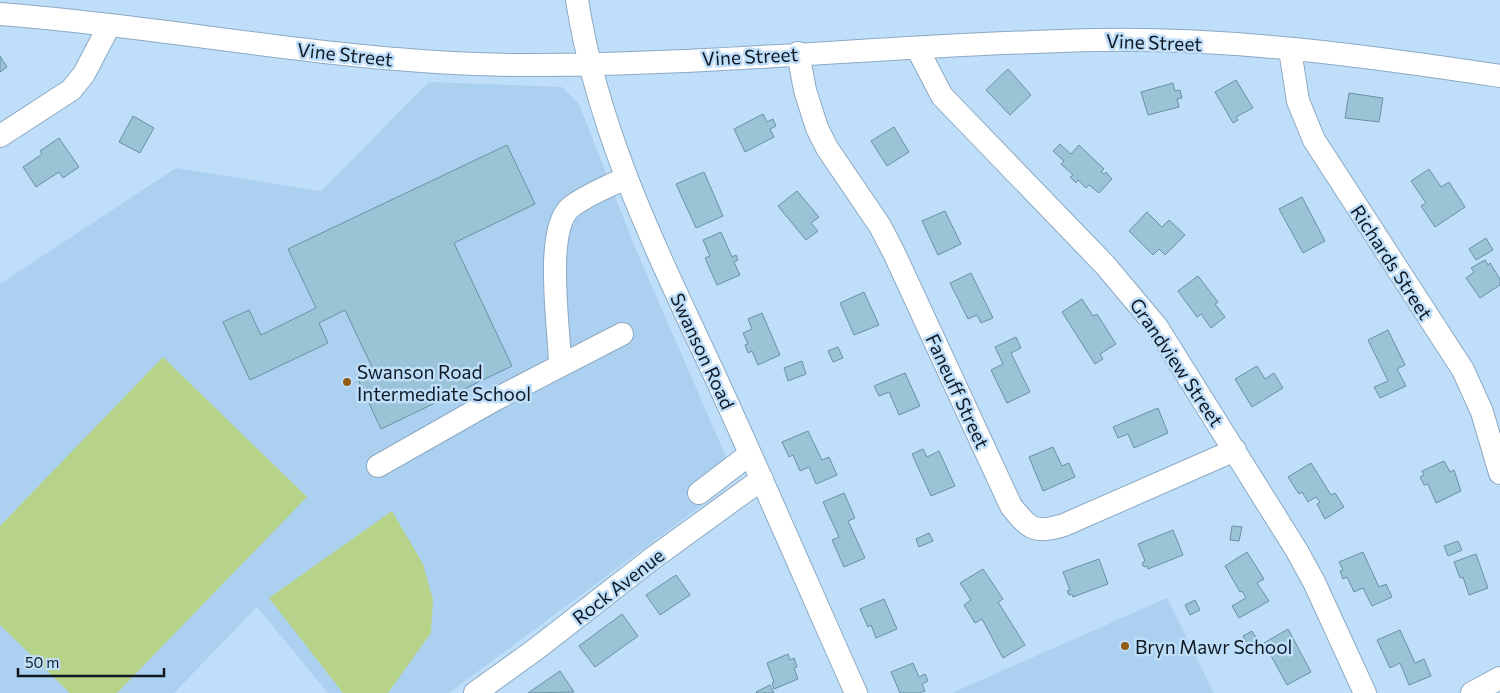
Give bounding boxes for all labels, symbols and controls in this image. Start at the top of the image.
street label: Vine Street [1106,29,1203,55]
street label: Vine Street [296,38,394,70]
street label: Vine Street [701,42,799,70]
street label: Richards Street [1346,200,1438,324]
street label: Swanson Road [666,289,740,413]
street label: Grandview Street [1126,293,1229,431]
street label: Faneuff Street [921,330,995,452]
place label: Swanson Road Intermediate School [357,360,531,405]
marker: Swanson Road Intermediate School [341,376,353,388]
street label: Rock Avenue [568,543,668,629]
place label: Bryn Mawr School [1135,635,1292,658]
marker: Bryn Mawr School [1119,640,1131,652]
scale bar [18,646,164,678]
text: 50 m [25,653,59,671]

